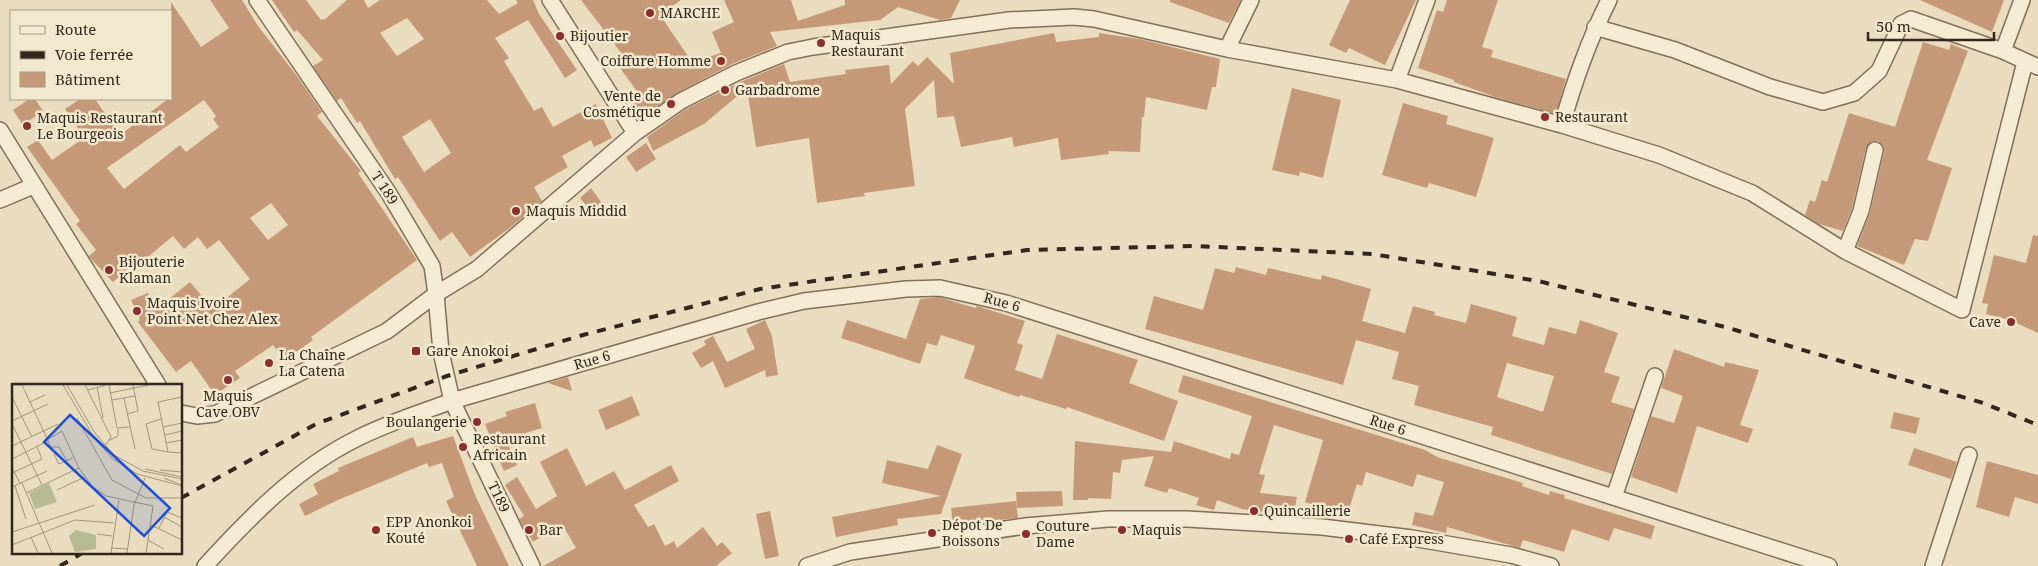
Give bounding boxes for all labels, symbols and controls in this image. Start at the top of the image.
place label: MARCHE [660,3,721,22]
marker: MARCHE [644,7,656,19]
legend [10,10,172,100]
scale bar [1868,10,1994,42]
text: 50 m [1876,16,1911,36]
text: Route [55,19,96,39]
place label: Maquis Restaurant [831,25,904,60]
place label: Bijoutier [570,26,629,45]
marker: Bijoutier [554,30,566,42]
marker: Maquis Restaurant [815,37,827,49]
text: Voie ferrée [55,44,133,64]
place label: Coiffure Homme [600,51,711,70]
marker: Coiffure Homme [715,55,727,67]
text: Bâtiment [55,69,121,89]
place label: Garbadrome [735,80,820,99]
marker: Garbadrome [719,84,731,96]
place label: Vente de Cosmétique [583,86,661,121]
marker: Vente de Cosmétique [665,98,677,110]
place label: Restaurant [1555,107,1628,126]
place label: Maquis Restaurant Le Bourgeois [37,108,163,143]
marker: Restaurant [1539,111,1551,123]
marker: Maquis Restaurant Le Bourgeois [21,120,33,132]
street label: T 189 [368,168,403,208]
place label: Maquis Middid [526,201,627,220]
marker: Maquis Middid [510,205,522,217]
place label: Bijouterie Klaman [119,252,185,287]
marker: Bijouterie Klaman [103,264,115,276]
street label: Rue 6 [982,287,1023,316]
place label: Maquis Ivoire Point Net Chez Alex [147,293,279,328]
marker: Maquis Ivoire Point Net Chez Alex [131,305,143,317]
place label: Cave [1969,312,2001,331]
marker: Cave [2005,316,2017,328]
place label: Gare Anokoi [426,341,510,360]
place label: La Chaîne La Catena [279,345,346,380]
marker: Gare Anokoi [410,345,422,357]
street label: Rue 6 [571,345,612,374]
marker: La Chaîne La Catena [263,357,275,369]
marker: Maquis Cave OBV [222,374,234,386]
inset map [12,384,182,554]
place label: Maquis Cave OBV [196,386,261,421]
street label: Rue 6 [1368,410,1409,439]
place label: Boulangerie [386,412,467,431]
marker: Boulangerie [471,416,483,428]
place label: Restaurant Africain [473,429,546,464]
marker: Restaurant Africain [457,441,469,453]
street label: T189 [484,478,515,515]
place label: Quincaillerie [1264,501,1351,520]
marker: Quincaillerie [1248,505,1260,517]
place label: EPP Anonkoi Kouté [386,512,472,547]
place label: Dépot De Boissons [942,515,1003,550]
place label: Couture Dame [1036,516,1089,551]
place label: Bar [539,520,563,539]
place label: Maquis [1132,520,1181,539]
marker: EPP Anonkoi Kouté [370,524,382,536]
marker: Bar [523,524,535,536]
marker: Maquis [1116,524,1128,536]
marker: Dépot De Boissons [926,527,938,539]
marker: Couture Dame [1020,528,1032,540]
place label: Café Express [1359,529,1444,548]
marker: Café Express [1343,533,1355,545]

